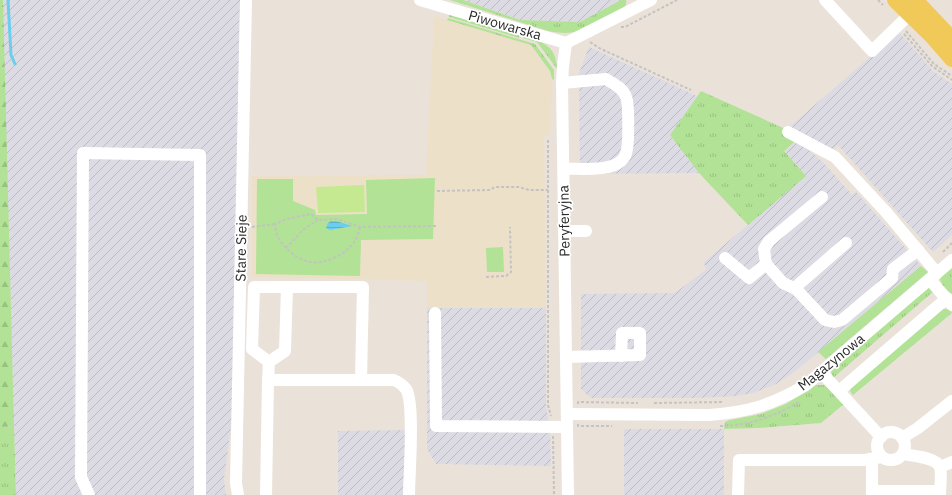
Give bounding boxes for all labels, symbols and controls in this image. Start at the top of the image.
street label: Piwowarska [466,6,544,44]
street label: Peryferyjna [554,185,574,257]
street label: Stare Sieje [231,214,251,282]
street label: Magazynowa [794,329,869,394]

